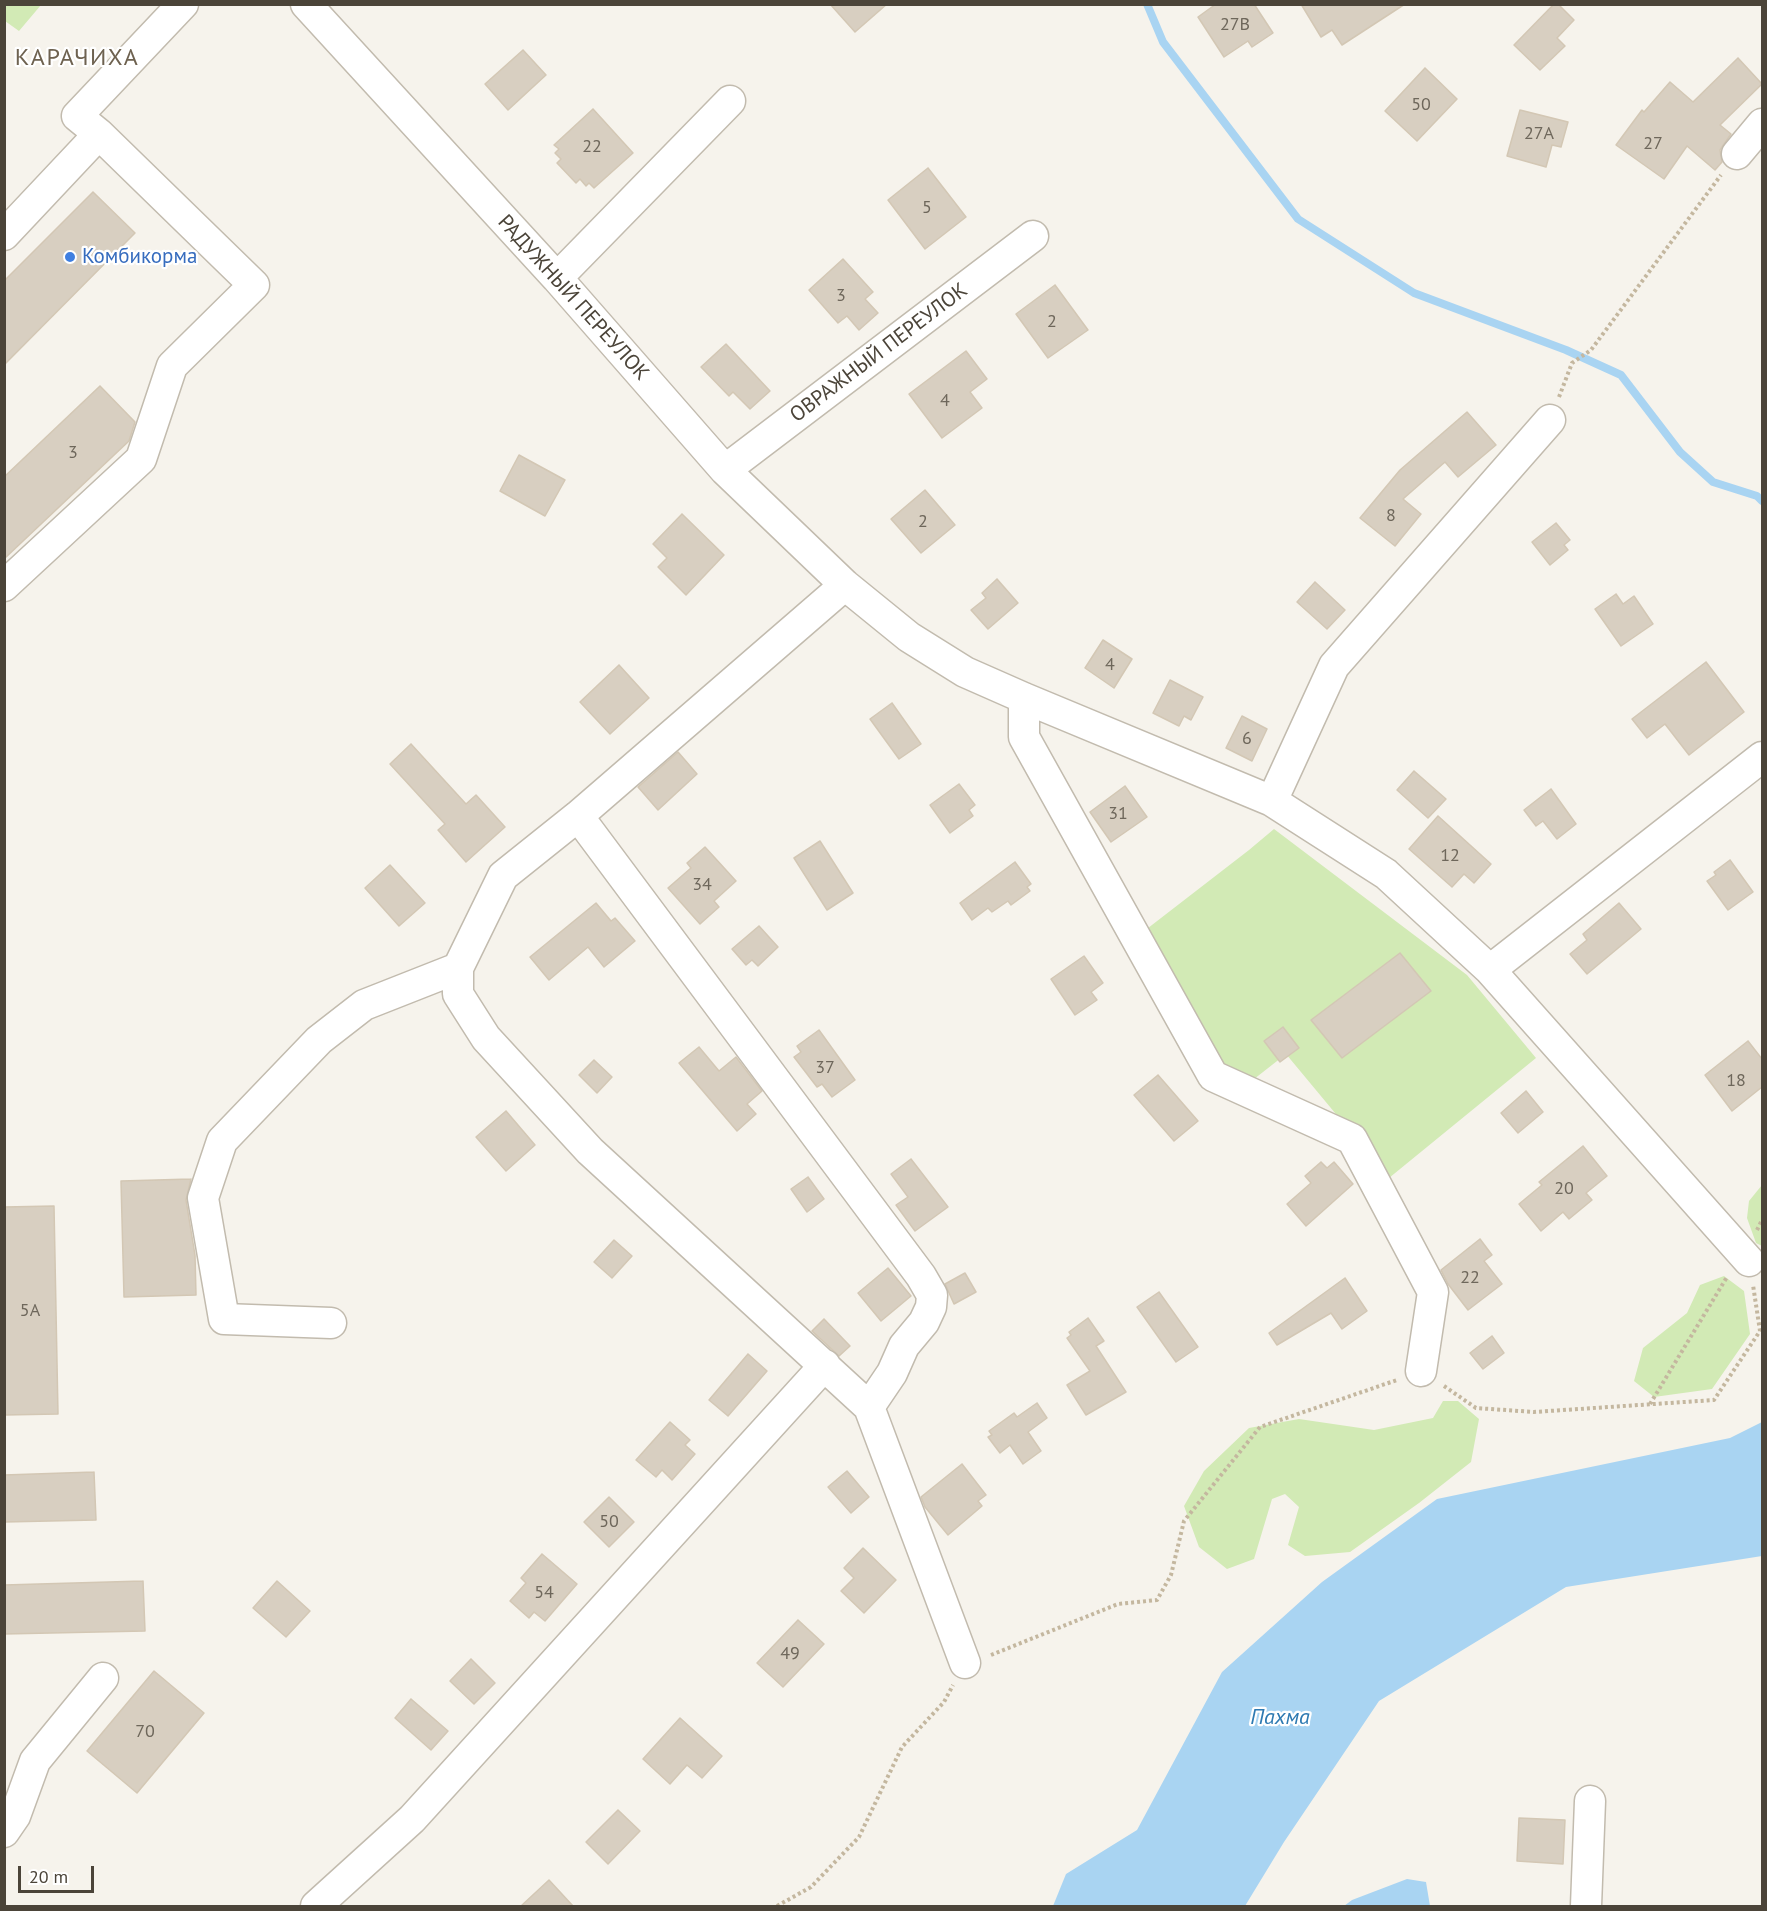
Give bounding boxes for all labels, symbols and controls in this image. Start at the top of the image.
house number: 27В [1220,14,1250,36]
district label: КАРАЧИХА [15,44,139,72]
house number: 50 [1411,94,1431,116]
house number: 27А [1524,123,1554,145]
house number: 27 [1643,133,1663,155]
house number: 22 [582,136,602,158]
house number: 5 [922,197,932,219]
street label: РАДУЖНЫЙ ПЕРЕУЛОК [492,210,654,386]
place label: Комбикорма [82,244,197,270]
marker: Комбикорма [63,250,77,264]
street label: ОВРАЖНЫЙ ПЕРЕУЛОК [785,278,973,428]
house number: 3 [836,285,846,307]
house number: 2 [1047,311,1057,333]
house number: 4 [940,390,950,412]
house number: 3 [68,442,78,464]
house number: 8 [1386,505,1396,527]
house number: 2 [918,511,928,533]
house number: 4 [1105,654,1115,676]
house number: 6 [1242,728,1252,750]
house number: 31 [1108,803,1128,825]
house number: 12 [1440,845,1460,867]
house number: 34 [692,874,712,896]
house number: 37 [815,1057,835,1079]
house number: 18 [1726,1070,1746,1092]
house number: 20 [1554,1178,1574,1200]
house number: 22 [1460,1267,1480,1289]
house number: 5А [20,1300,40,1322]
house number: 50 [599,1511,619,1533]
house number: 54 [534,1582,554,1604]
house number: 49 [780,1643,800,1665]
water label: Пахма [1250,1705,1310,1731]
house number: 70 [135,1721,155,1743]
scale bar [21,1854,98,1892]
text: 20 m [29,1865,68,1888]

